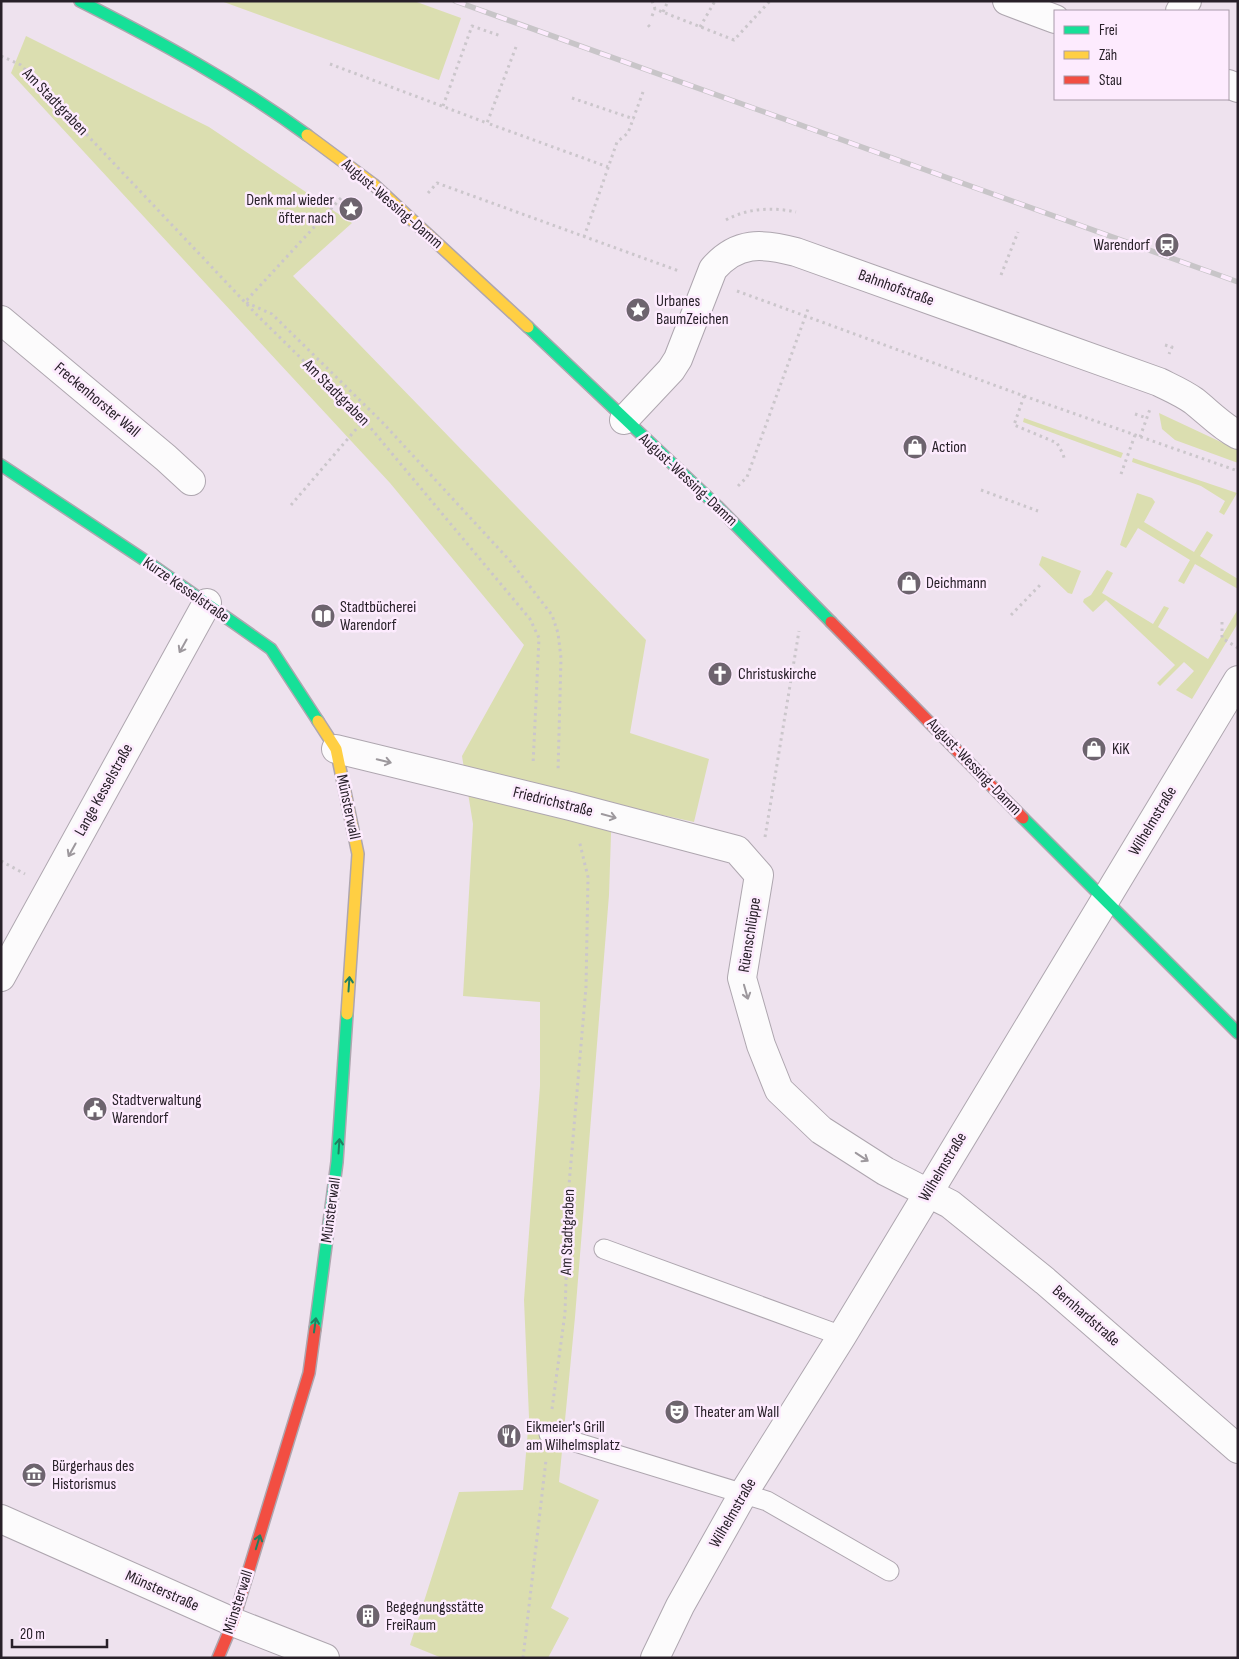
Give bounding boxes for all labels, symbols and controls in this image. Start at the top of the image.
legend [1054,10,1229,100]
text: Frei [1099,21,1118,40]
text: Zäh [1099,46,1117,65]
street label: Am Stadtgraben [18,64,92,140]
text: Stau [1099,71,1122,90]
street label: August-Wessing-Damm [337,154,446,253]
place label: Denk mal wieder öfter nach [246,191,334,228]
place icon: Denk mal wieder öfter nach [338,196,364,222]
station icon: Warendorf [1154,232,1180,258]
place label: Warendorf [1094,236,1150,255]
street label: Bahnhofstraße [855,266,937,310]
place label: Urbanes BaumZeichen [656,292,729,329]
place icon: Urbanes BaumZeichen [625,297,651,323]
street label: Am Stadtgraben [298,355,373,430]
street label: Freckenhorster Wall [50,359,144,441]
street label: August-Wessing-Damm [634,429,741,530]
shop icon: Action [902,434,928,460]
place label: Action [931,438,967,457]
street label: Kurze Kesselstraße [139,553,233,627]
shop icon: Deichmann [896,570,922,596]
place label: Deichmann [926,574,987,593]
place label: Stadtbücherei Warendorf [340,598,416,635]
library icon: Stadtbücherei Warendorf [310,603,336,629]
one-way arrow [178,639,188,654]
church icon: Christuskirche [707,661,733,687]
place label: Christuskirche [738,665,816,684]
street label: August-Wessing-Damm [922,714,1025,819]
shop icon: KiK [1081,736,1107,762]
place label: KiK [1112,740,1130,759]
street label: Lange Kesselstraße [71,741,137,839]
one-way arrow [375,756,391,766]
street label: Münsterwall [332,773,364,841]
street label: Friedrichstraße [511,783,595,821]
street label: Wilhelmstraße [1125,783,1181,859]
one-way arrow [601,812,617,822]
one-way arrow [66,842,76,857]
street label: Rüenschlüppe [735,896,765,974]
one-way arrow [345,976,354,992]
one-way arrow [741,983,751,999]
place label: Stadtverwaltung Warendorf [112,1091,201,1128]
public building icon: Stadtverwaltung Warendorf [82,1096,108,1122]
street label: Wilhelmstraße [915,1129,971,1205]
one-way arrow [334,1138,343,1154]
one-way arrow [855,1152,869,1162]
street label: Münsterwall [317,1176,345,1244]
street label: Am Stadtgraben [557,1189,579,1276]
street label: Bernhardstraße [1048,1282,1124,1350]
one-way arrow [311,1317,321,1333]
theatre icon: Theater am Wall [664,1399,690,1425]
place label: Theater am Wall [694,1403,779,1422]
place label: Eikmeier's Grill am Wilhelmsplatz [526,1418,620,1455]
restaurant icon: Eikmeier's Grill am Wilhelmsplatz [496,1423,522,1449]
place label: Bürgerhaus des Historismus [52,1457,134,1494]
museum icon: Bürgerhaus des Historismus [21,1462,47,1488]
street label: Wilhelmstraße [705,1475,761,1551]
one-way arrow [253,1535,263,1551]
street label: Münsterstraße [122,1566,202,1616]
street label: Münsterwall [219,1568,257,1636]
place label: Begegnungsstätte FreiRaum [386,1598,484,1635]
building icon: Begegnungsstätte FreiRaum [355,1603,381,1629]
scale bar [12,1616,108,1648]
text: 20 m [20,1625,45,1644]

